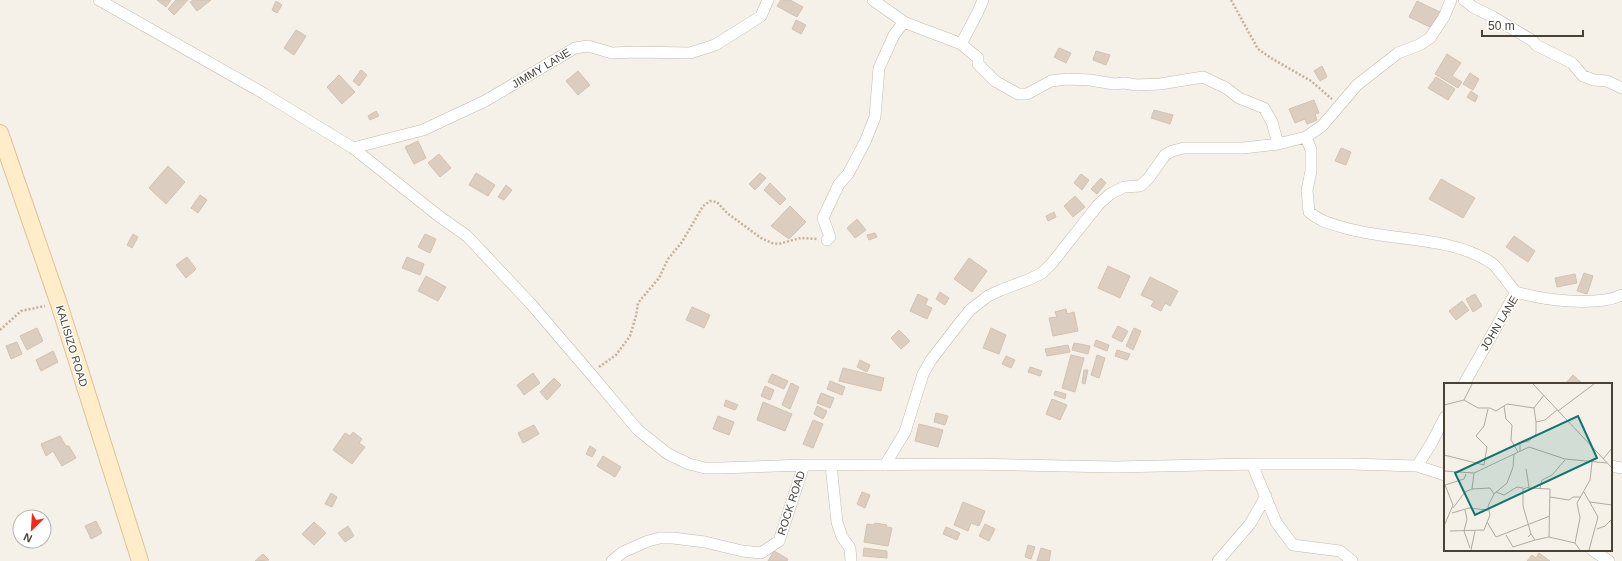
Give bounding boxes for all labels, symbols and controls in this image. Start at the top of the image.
scale bar [1482,12,1583,38]
text: 50 m [1488,19,1515,33]
street label: JIMMY LANE [510,46,572,90]
street label: JOHN LANE [1478,293,1520,353]
street label: KALISIZO ROAD [54,304,90,388]
inset map [1444,383,1612,551]
street label: ROCK ROAD [775,469,807,537]
north arrow [12,509,52,549]
text: N [22,531,34,545]

